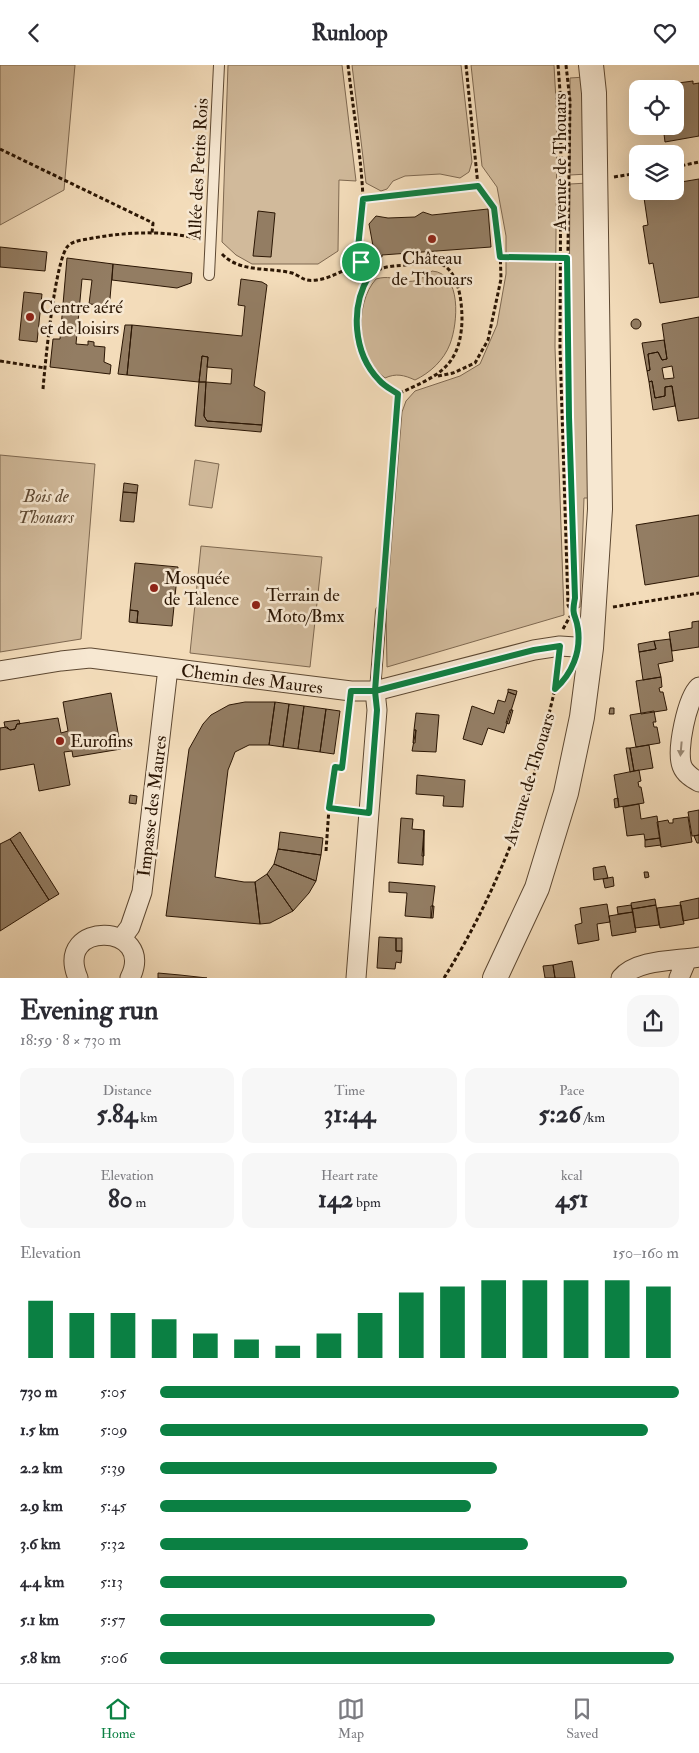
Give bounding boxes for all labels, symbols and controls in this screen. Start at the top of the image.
icon: back [20,19,48,47]
text: Runloop [311,19,388,47]
icon: heart [651,19,679,47]
map controls [629,80,684,200]
button: locate [629,80,684,135]
street label: Avenue de Thouars [549,93,572,232]
street label: Allée des Petits Rois [183,98,214,241]
button: layers [629,145,684,200]
marker: Château de Thouars [426,233,438,245]
pin [340,241,382,283]
place label: Château de Thouars [391,247,473,291]
icon: arrive [347,248,375,276]
place label: Centre aéré et de loisirs [40,296,123,340]
marker: Centre aéré et de loisirs [24,311,36,323]
park label: Bois de Thouars [18,485,75,529]
place label: Mosquée de Talence [164,567,239,611]
marker: Mosquée de Talence [148,582,160,594]
place label: Terrain de Moto/Bmx [266,584,345,628]
marker: Terrain de Moto/Bmx [250,599,262,611]
street label: Chemin des Maures [180,659,324,700]
street label: Avenue de Thouars [498,710,561,849]
place label: Eurofins [70,730,133,753]
street label: Impasse des Maures [132,734,173,878]
marker: Eurofins [54,735,66,747]
one-way arrow [677,742,685,758]
text: Evening run [20,993,158,1028]
button: share [627,995,679,1047]
text: 18:59 · 8 × 730 m [20,1030,121,1050]
text: Distance [103,1082,152,1099]
text: Time [334,1082,365,1099]
text: Pace [559,1082,584,1099]
text: 5.84 [97,1099,137,1130]
text: 31:44 [324,1099,375,1130]
text: 5:26 [539,1099,581,1130]
text: km [137,1109,158,1126]
text: /km [581,1109,605,1126]
text: Elevation [100,1167,154,1184]
text: Heart rate [321,1167,378,1184]
text: kcal [561,1167,583,1184]
text: 80 [108,1184,133,1215]
text: 142 [318,1184,353,1215]
text: 451 [555,1184,589,1215]
text: m [133,1194,146,1211]
text: bpm [353,1194,381,1211]
text: Elevation [20,1243,81,1263]
text: 150–160 m [612,1243,679,1263]
text: 730 m [20,1382,57,1402]
text: 5:05 [100,1382,126,1402]
text: 1.5 km [20,1420,59,1440]
text: 5:09 [100,1420,127,1440]
text: 2.2 km [20,1458,63,1478]
text: 5:39 [100,1458,125,1478]
text: 2.9 km [20,1496,63,1516]
text: 5:45 [100,1496,127,1516]
text: 3.6 km [20,1534,61,1554]
text: 5:32 [100,1534,125,1554]
text: 4.4 km [20,1572,64,1592]
text: 5:13 [100,1572,123,1592]
text: 5.1 km [20,1610,59,1630]
text: 5:57 [100,1610,125,1630]
text: 5.8 km [20,1648,61,1668]
text: 5:06 [100,1648,127,1668]
tab: Home [101,1695,135,1742]
tab: Map [337,1695,365,1742]
tab: Saved [566,1695,598,1742]

